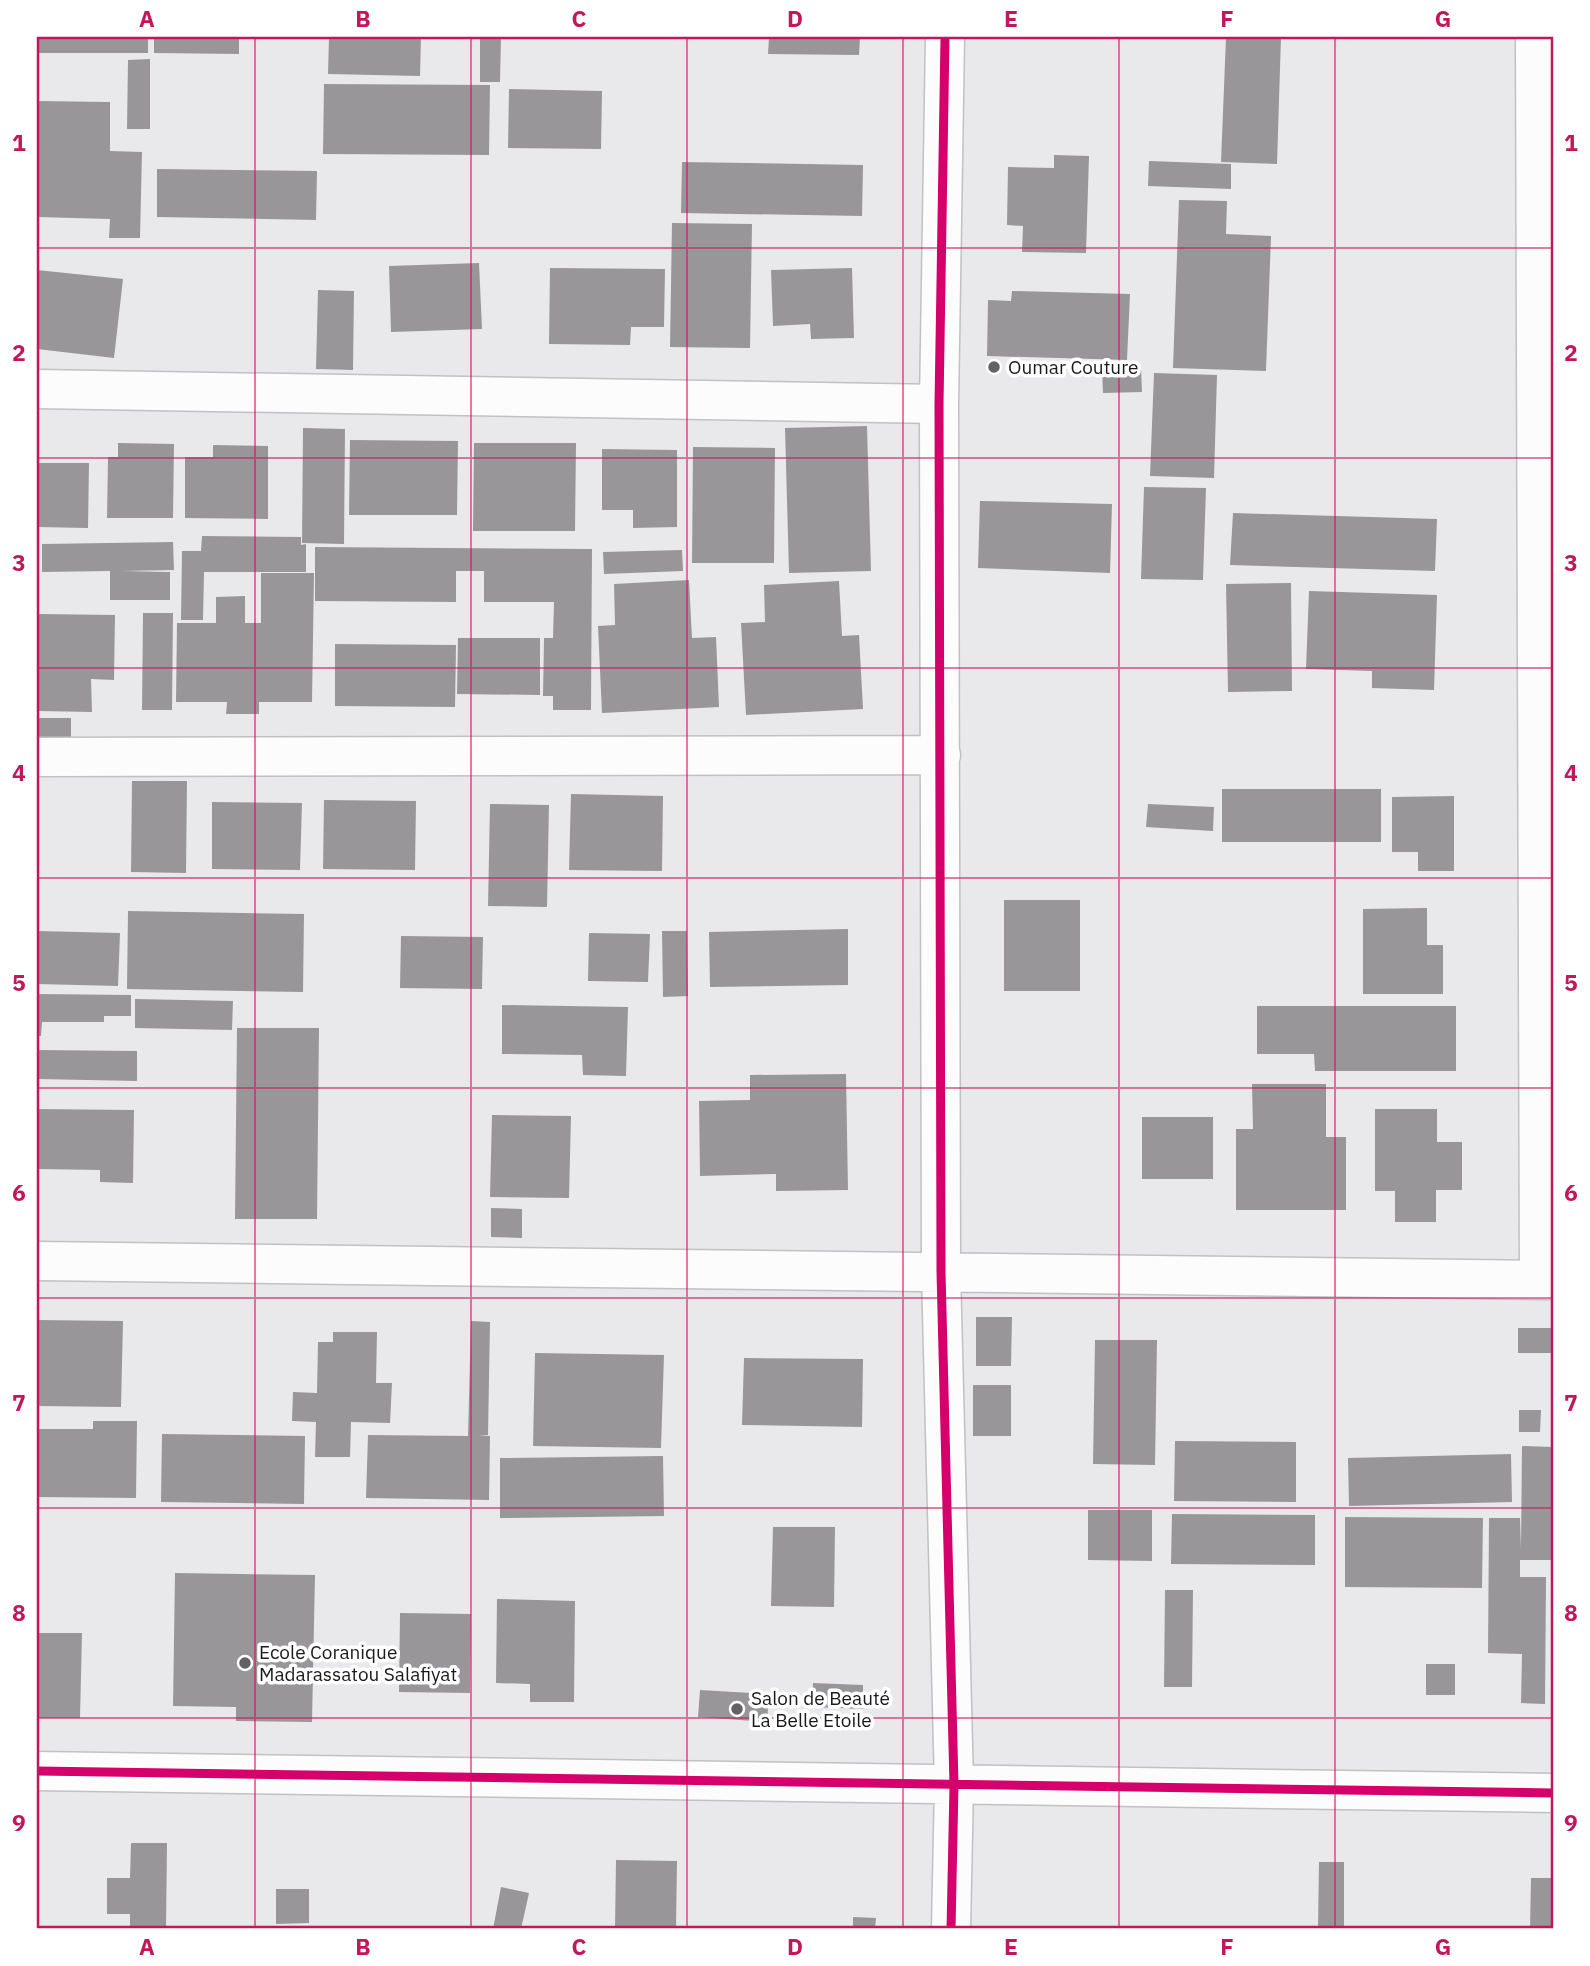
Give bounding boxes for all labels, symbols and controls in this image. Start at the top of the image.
text: A [139,3,155,33]
text: B [355,3,371,33]
text: C [572,3,587,33]
text: D [787,3,803,33]
text: E [1004,3,1018,33]
text: F [1220,3,1234,33]
text: G [1435,3,1451,33]
text: 1 [12,127,26,157]
text: 1 [1564,127,1578,157]
text: 2 [12,337,26,367]
text: 2 [1564,337,1578,367]
place label: Oumar Couture [1008,355,1138,379]
marker: Oumar Couture [986,359,1002,375]
text: 3 [12,547,26,577]
text: 3 [1564,547,1578,577]
text: 4 [12,757,26,787]
text: 4 [1564,757,1578,787]
text: 5 [12,967,26,997]
text: 5 [1564,967,1578,997]
text: 6 [12,1177,26,1207]
text: 6 [1564,1177,1578,1207]
text: 7 [12,1387,26,1417]
text: 7 [1564,1387,1578,1417]
text: 8 [12,1597,26,1627]
text: 8 [1564,1597,1578,1627]
place label: Ecole Coranique Madarassatou Salafiyat [259,1640,457,1686]
marker: Ecole Coranique Madarassatou Salafiyat [237,1655,253,1671]
place label: Salon de Beauté La Belle Etoile [751,1686,890,1732]
marker: Salon de Beauté La Belle Etoile [729,1701,745,1717]
text: 9 [12,1807,26,1837]
text: 9 [1564,1807,1578,1837]
text: A [139,1931,155,1961]
text: B [355,1931,371,1961]
text: C [572,1931,587,1961]
text: D [787,1931,803,1961]
text: E [1004,1931,1018,1961]
text: F [1220,1931,1234,1961]
text: G [1435,1931,1451,1961]

